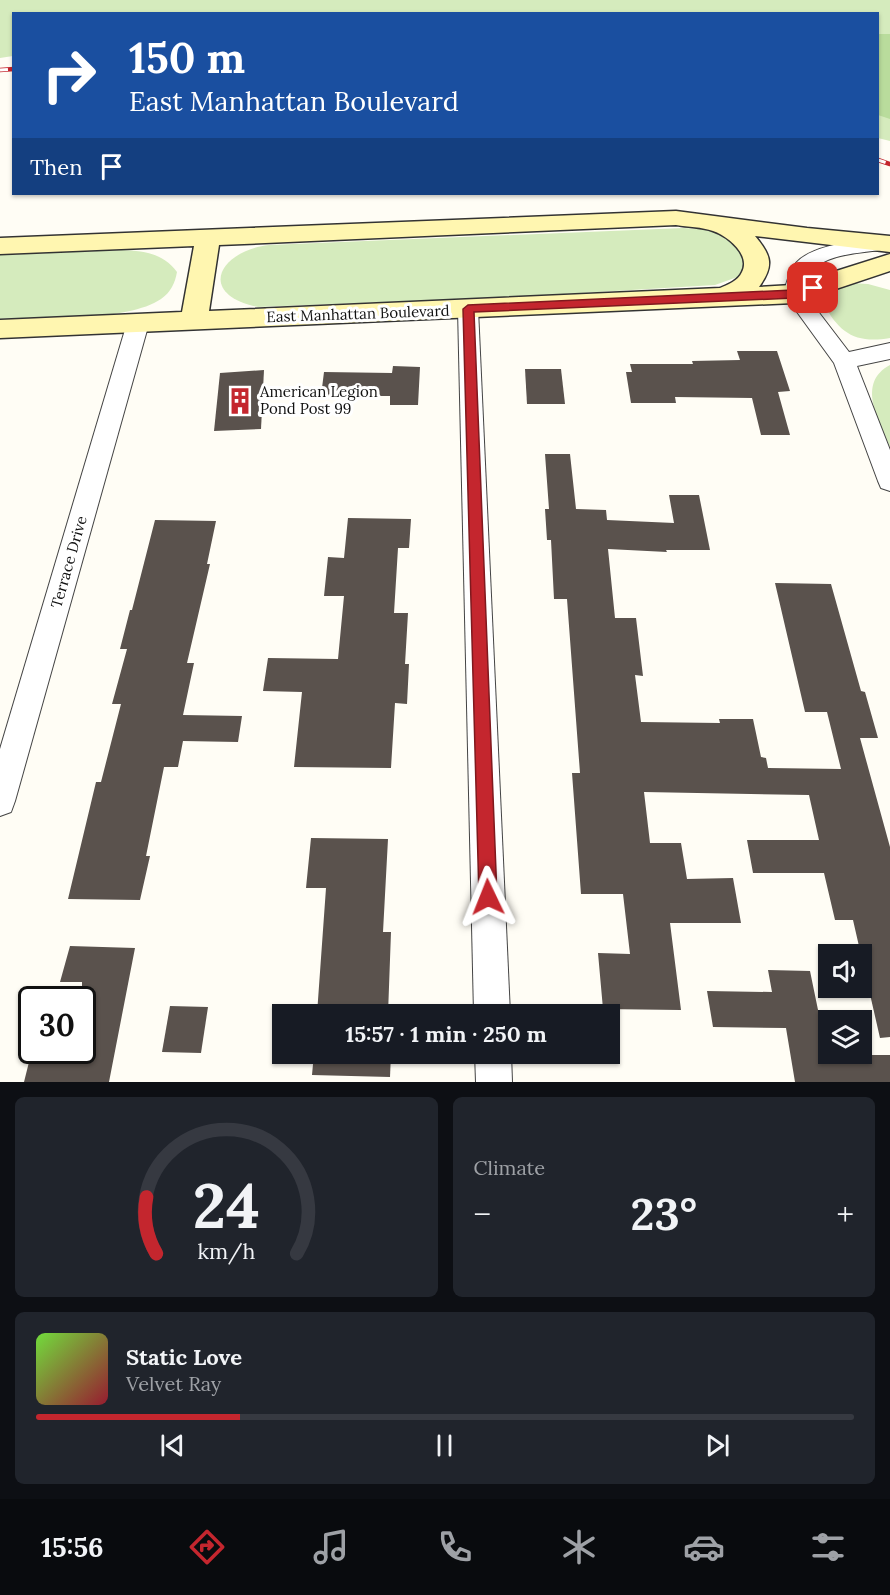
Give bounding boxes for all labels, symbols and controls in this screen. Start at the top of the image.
text: 150 m [129,31,245,85]
icon: right [30,36,108,114]
text: East Manhattan Boulevard [129,84,459,118]
icon: arrive [95,150,128,183]
text: Then [30,153,83,181]
pin [787,262,838,313]
icon: arrive [796,271,829,304]
street label: East Manhattan Boulevard [266,301,450,326]
place label: American Legion Pond Post 99 [259,382,378,418]
building icon: American Legion Pond Post 99 [225,386,255,416]
street label: Terrace Drive [46,514,91,610]
position arrow [456,865,520,929]
map controls [818,944,872,1064]
button: sound [818,944,872,998]
speed limit sign: 30 [18,986,96,1064]
button: layers [818,1010,872,1064]
text: 15:57 · 1 min · 250 m [345,1020,547,1048]
text: Climate [474,1155,545,1180]
text: 24 [193,1165,260,1245]
text: 23° [631,1185,697,1242]
text: − [474,1193,491,1235]
text: + [836,1193,854,1235]
text: km/h [197,1237,255,1265]
text: Static Love [126,1343,242,1371]
text: Velvet Ray [126,1371,221,1396]
icon: previous [156,1429,189,1462]
icon: pause [428,1429,461,1462]
icon: next [701,1429,734,1462]
icon: directions [186,1526,228,1568]
icon: music [310,1526,352,1568]
icon: phone [434,1526,476,1568]
icon: climate [558,1526,600,1568]
icon: car [683,1526,725,1568]
icon: filters [807,1526,849,1568]
text: 15:56 [41,1530,104,1564]

